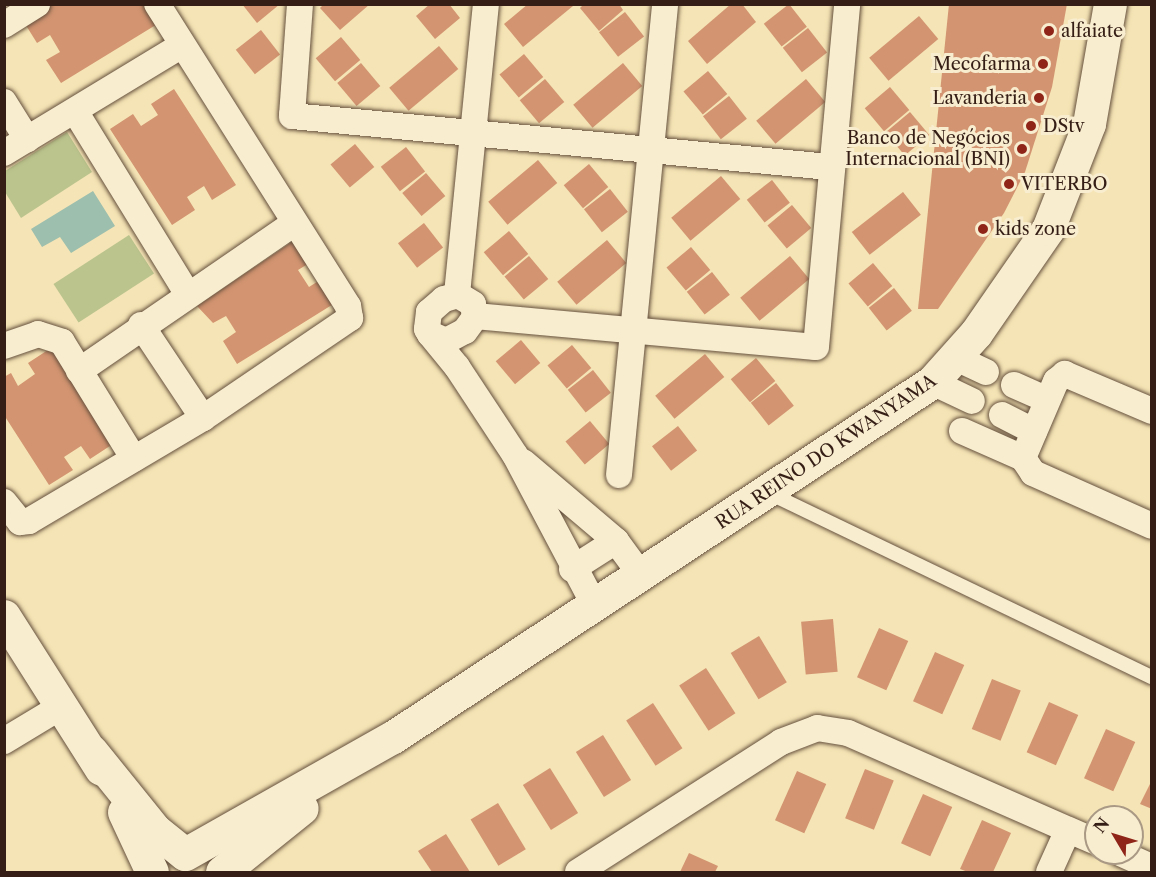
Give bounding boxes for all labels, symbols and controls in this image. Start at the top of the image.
place label: alfaiate [1061,20,1123,42]
marker: alfaiate [1042,24,1056,38]
place label: Mecofarma [933,53,1031,75]
marker: Mecofarma [1036,57,1050,71]
place label: Lavanderia [933,87,1027,109]
marker: Lavanderia [1032,91,1046,105]
place label: DStv [1043,115,1084,137]
marker: DStv [1024,119,1038,133]
place label: Banco de Negócios Internacional (BNI) [845,128,1010,170]
marker: Banco de Negócios Internacional (BNI) [1015,142,1029,156]
place label: VITERBO [1021,173,1107,195]
marker: VITERBO [1002,177,1016,191]
place label: kids zone [995,218,1076,240]
marker: kids zone [976,222,990,236]
street label: RUA REINO DO KWANYAMA [711,370,941,534]
north arrow [1084,805,1144,865]
text: N [1089,814,1114,837]

